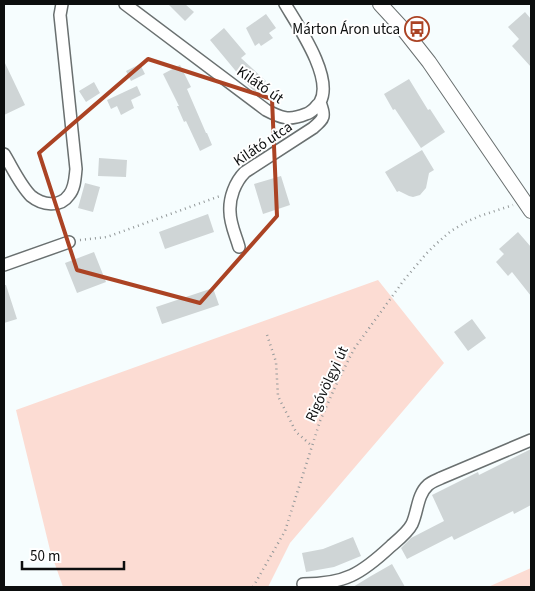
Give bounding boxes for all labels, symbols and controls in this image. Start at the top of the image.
bus stop icon: Márton Áron utca [404,16,430,42]
place label: Márton Áron utca [292,19,400,40]
street label: Kilátó út [232,61,288,109]
street label: Kilátó utca [229,117,297,171]
street label: Rigóvölgyi út [300,343,354,425]
scale bar [22,538,125,570]
text: 50 m [30,546,60,567]

